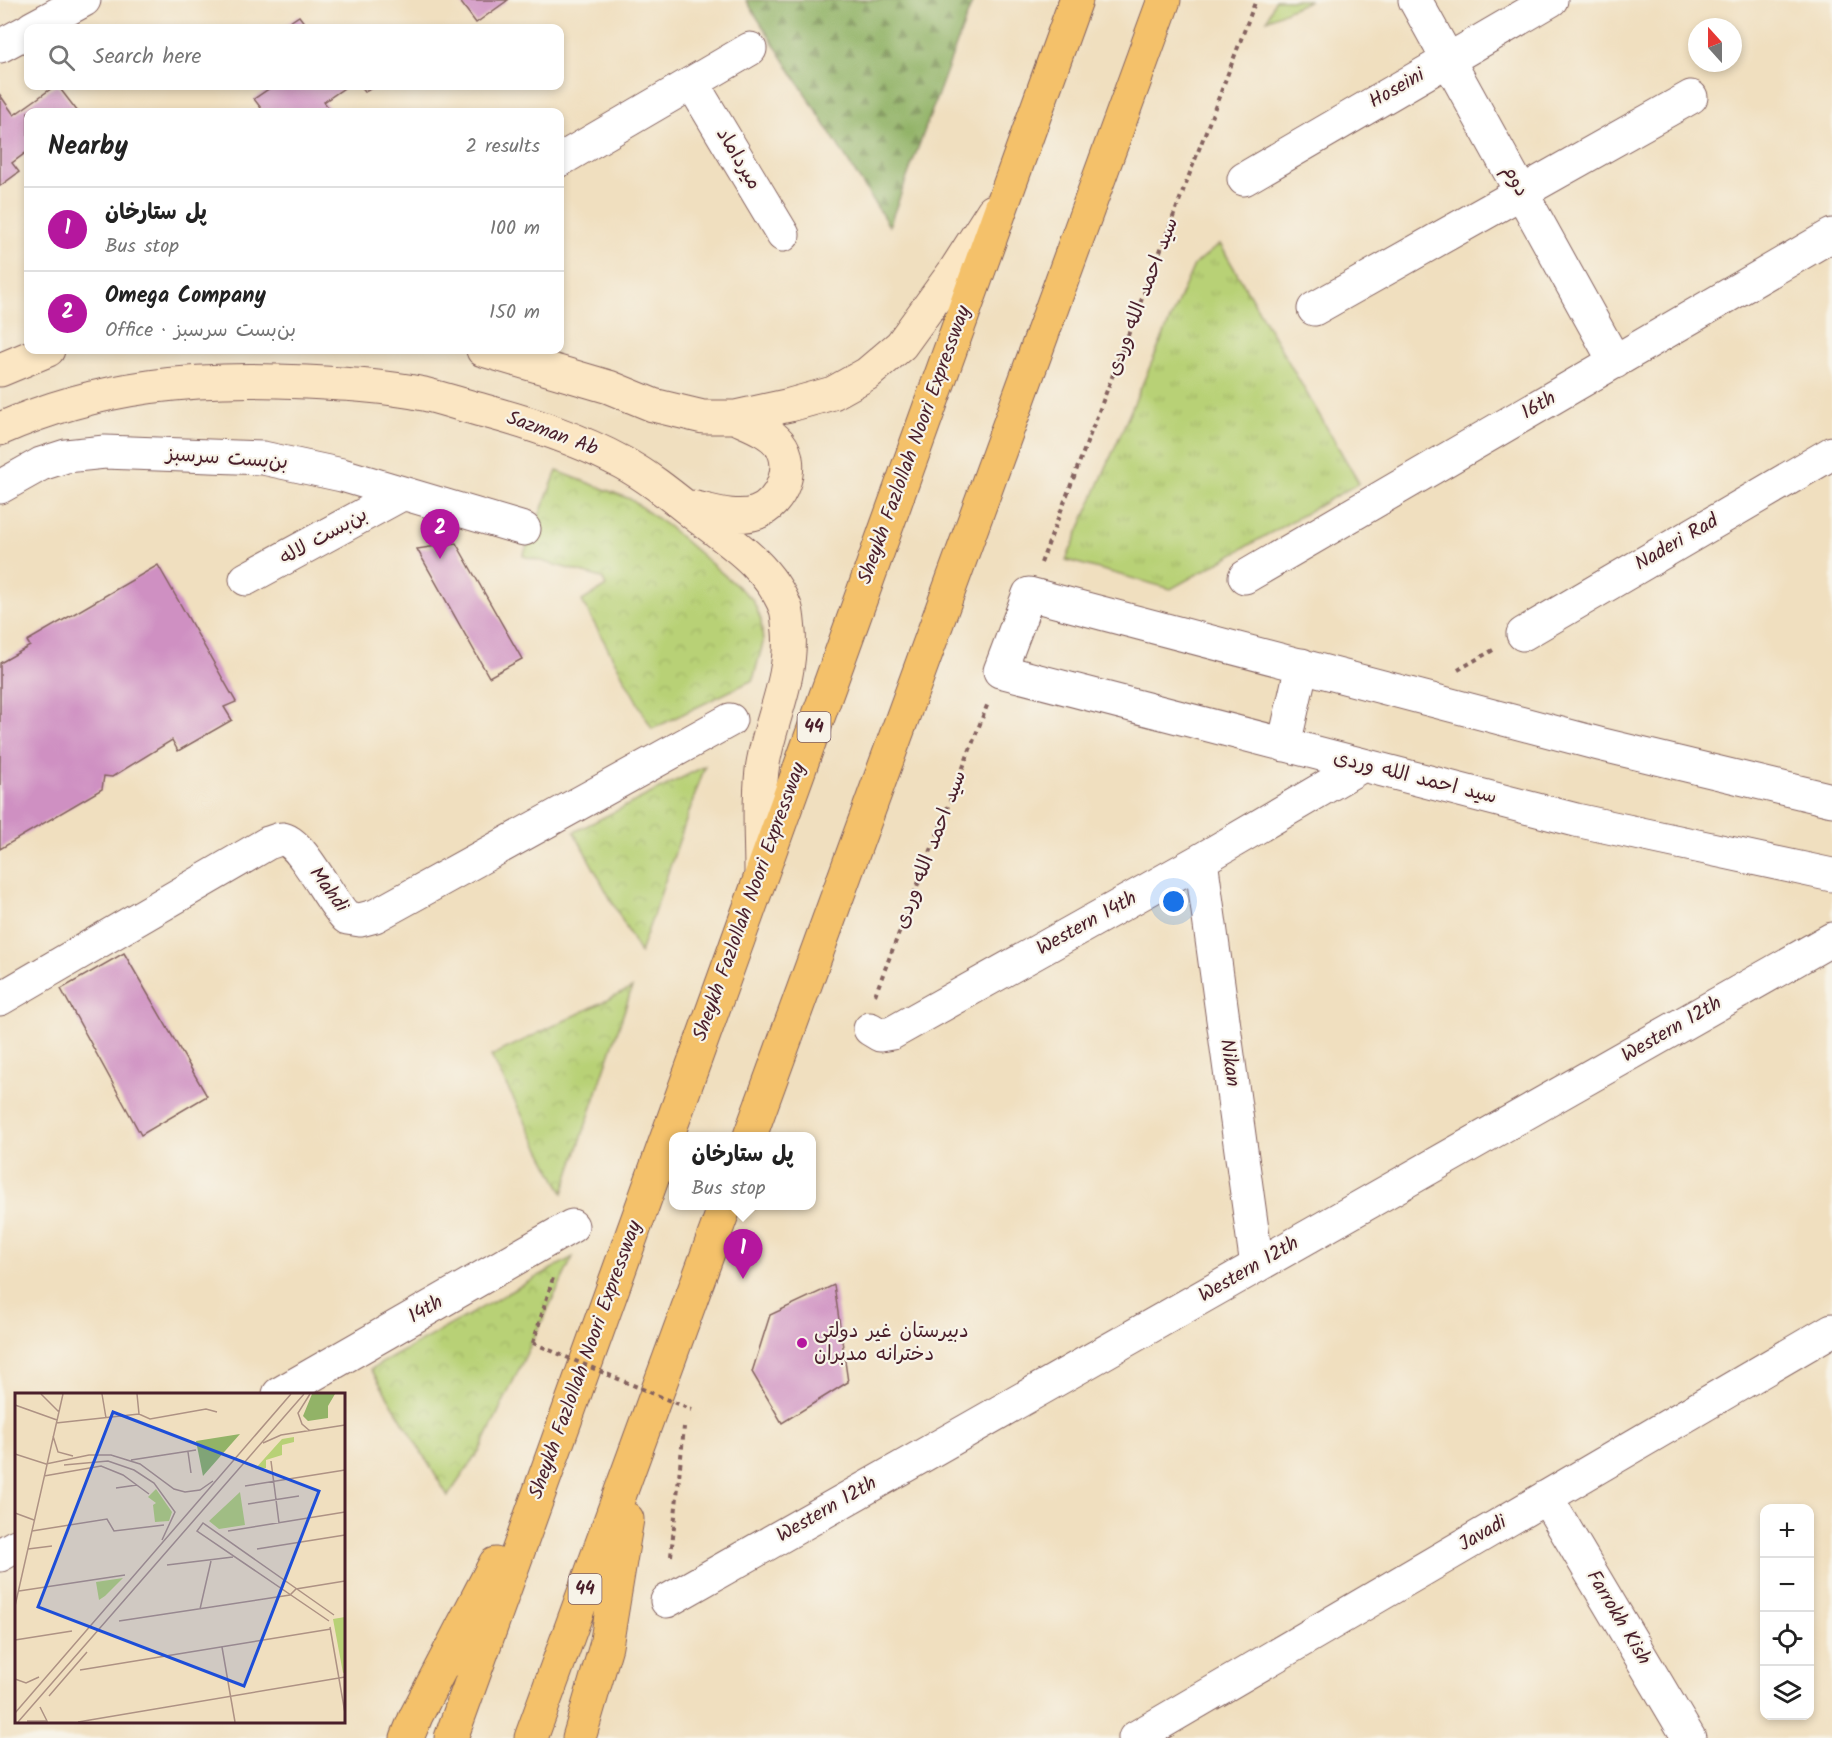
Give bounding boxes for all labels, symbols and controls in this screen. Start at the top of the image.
north arrow [1688,18,1742,72]
search box [24,24,564,90]
text: Search here [93,40,201,75]
icon: search [45,41,78,74]
street label: Hoseini [1363,59,1432,118]
street label: میرداماد [707,122,769,196]
text: Nearby [48,126,128,168]
text: 2 results [465,131,540,163]
street label: دوم [1493,159,1537,203]
text: پل ستارخان [105,196,207,231]
text: 1 [64,213,71,245]
text: 100 m [490,213,540,245]
street label: سید احمد الله وردی [1098,213,1188,381]
text: Bus stop [105,231,179,263]
text: Omega Company [105,279,266,314]
text: 2 [62,297,73,329]
text: 150 m [489,297,540,329]
street label: Sheykh Fazlollah Noori Expressway [850,301,981,589]
text: Office · بن‌بست سرسبز [105,315,296,347]
street label: 16th [1515,383,1563,429]
street label: Sazman Ab [502,403,603,466]
street label: بن‌بست سرسبز [163,439,289,479]
street label: بن‌بست لاله [274,500,374,574]
street label: Naderi Rad [1629,506,1726,580]
pin: 2 [420,510,460,559]
road number: 44 [798,712,830,742]
street label: سید احمد الله وردی [1330,742,1500,814]
street label: Sheykh Fazlollah Noori Expressway [685,758,816,1046]
street label: سید احمد الله وردی [886,766,976,934]
street label: Mahdi [300,860,357,921]
street label: Western 14th [1031,883,1143,965]
your location [1159,887,1188,916]
street label: Western 12th [1616,988,1728,1072]
street label: Nikan [1210,1037,1248,1089]
popup [669,1132,816,1210]
text: پل ستارخان [692,1138,793,1173]
text: Bus stop [692,1173,765,1205]
street label: Sheykh Fazlollah Noori Expressway [521,1216,652,1504]
street label: Western 12th [1193,1228,1305,1312]
pin: 1 [724,1230,762,1279]
street label: 14th [403,1287,449,1333]
place label: دبیرستان غیر دولتی دخترانه مدبران [814,1316,969,1371]
marker: دبیرستان غیر دولتی دخترانه مدبران [795,1336,809,1350]
inset map [15,1393,345,1723]
street label: Western 12th [771,1468,883,1552]
map controls [1760,1504,1814,1720]
button: + [1760,1504,1814,1558]
street label: Javadi [1453,1507,1514,1561]
button: − [1760,1558,1814,1612]
street label: Farrokh Kish [1577,1564,1659,1672]
road number: 44 [568,1574,602,1604]
button: locate [1760,1612,1814,1666]
button: layers [1760,1666,1814,1720]

